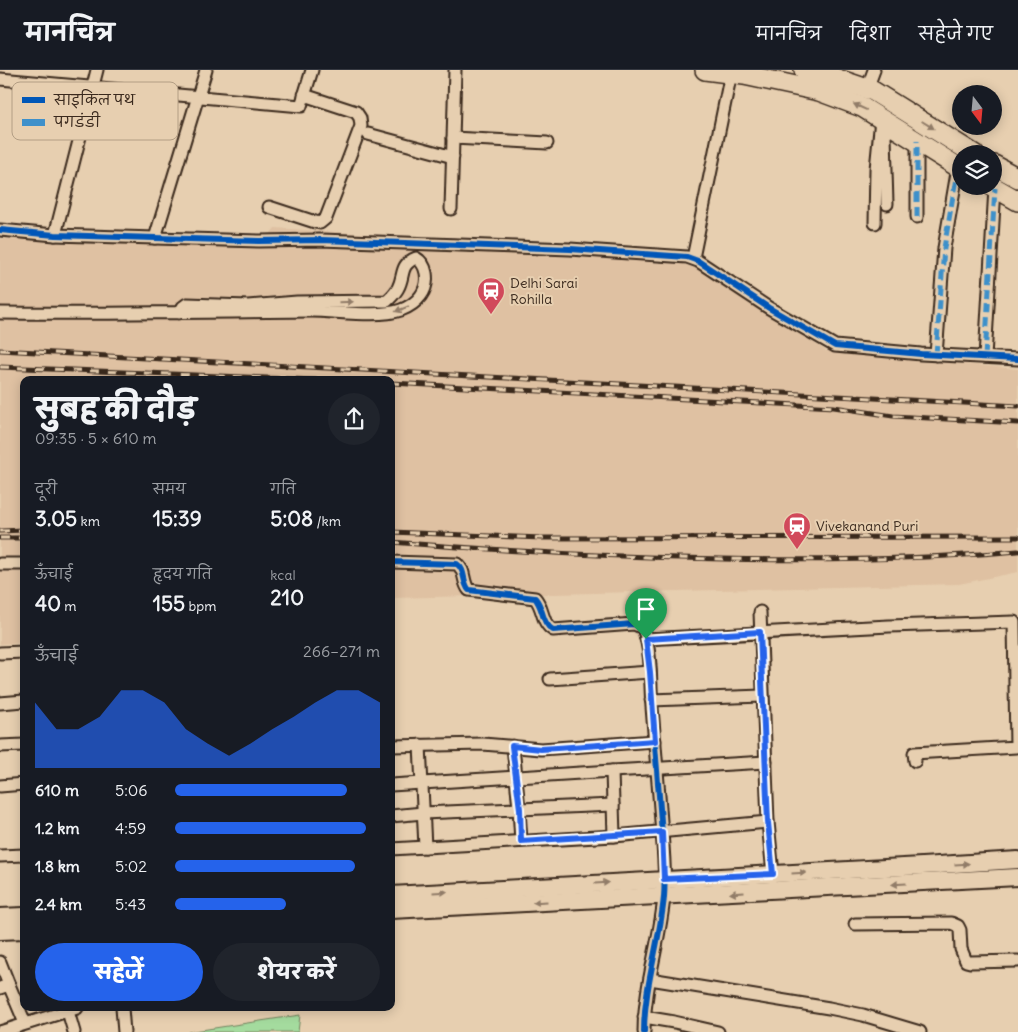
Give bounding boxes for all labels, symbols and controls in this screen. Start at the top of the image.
text: मानचित्र [25,17,114,47]
text: मानचित्र [756,22,822,45]
text: दिशा [850,22,891,45]
text: सहेजे गए [919,22,993,45]
legend [12,82,178,140]
north arrow [952,85,1002,135]
map controls [952,85,1002,195]
text: साइकिल पथ [53,89,136,109]
one-way arrow [853,102,867,110]
text: पगडंडी [53,111,101,131]
one-way arrow [921,120,934,129]
button: layers [952,145,1002,195]
place label: Delhi Sarai Rohilla [510,274,578,308]
station icon: Delhi Sarai Rohilla [476,276,506,315]
one-way arrow [338,298,354,306]
one-way arrow [394,305,409,313]
text: सुबह की दौड़ [35,391,196,427]
button: share [328,393,380,445]
text: 09:35 · 5 × 610 m [35,428,157,448]
text: दूरी [35,480,57,498]
text: समय [153,480,186,498]
text: गति [270,480,296,498]
text: 3.05 [35,505,77,532]
text: 15:39 [153,505,202,532]
text: 5:08 [270,505,313,532]
station icon: Vivekanand Puri [782,511,812,550]
text: km [77,512,100,530]
text: /km [313,512,341,530]
place label: Vivekanand Puri [816,517,918,535]
text: ऊँचाई [35,565,73,583]
text: हृदय गति [153,565,212,583]
text: kcal [270,566,296,584]
text: 210 [270,584,304,611]
pin [625,588,667,639]
text: 40 [35,590,61,617]
text: 155 [153,590,185,617]
icon: arrive [632,595,660,623]
text: m [61,597,77,615]
text: bpm [185,597,216,615]
text: 266–271 m [303,641,380,661]
text: ऊँचाई [35,645,78,665]
text: 610 m [35,780,79,800]
text: 5:06 [115,780,148,800]
text: 1.2 km [35,818,79,838]
text: 4:59 [115,818,146,838]
text: 1.8 km [35,856,80,876]
text: 5:02 [115,856,147,876]
one-way arrow [954,860,970,868]
one-way arrow [792,869,808,877]
one-way arrow [594,878,610,886]
one-way arrow [891,880,907,888]
one-way arrow [432,888,448,896]
one-way arrow [729,889,745,897]
text: 2.4 km [35,894,82,914]
text: 5:43 [115,894,146,914]
one-way arrow [532,899,548,907]
button: सहेजें [35,943,203,1001]
button: शेयर करें [213,943,380,1001]

